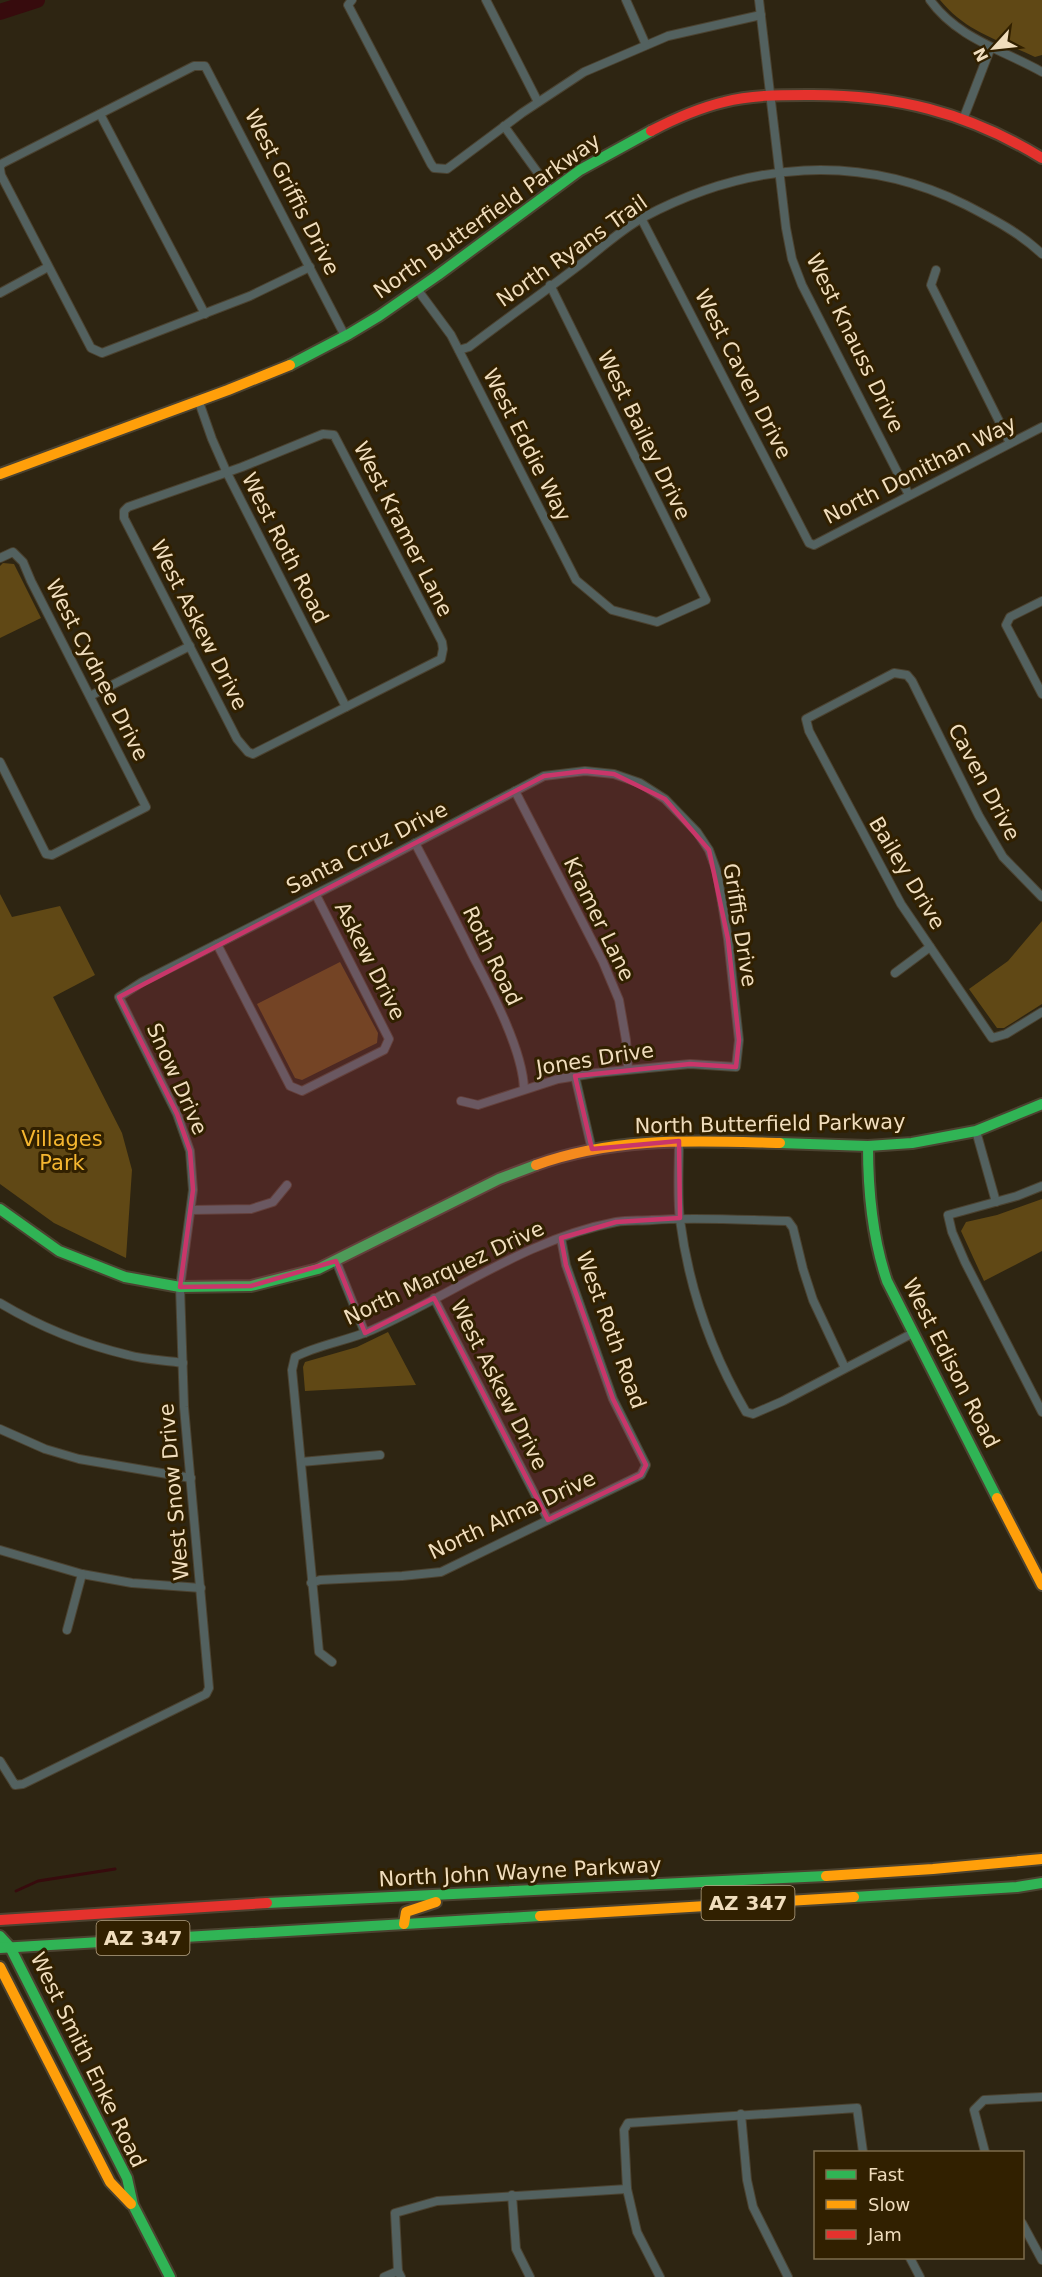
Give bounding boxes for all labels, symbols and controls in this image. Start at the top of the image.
north arrow [964,18,1024,78]
text: N [970,44,993,65]
street label: West Griffis Drive [240,105,344,279]
street label: North Butterfield Parkway [369,128,605,304]
street label: North Ryans Trail [492,190,652,312]
street label: West Knauss Drive [801,250,909,436]
street label: West Caven Drive [690,285,796,463]
street label: West Bailey Drive [593,346,695,524]
street label: West Eddie Way [478,365,576,525]
street label: North Donithan Way [820,411,1020,529]
street label: West Kramer Lane [348,438,458,620]
street label: West Roth Road [237,469,333,627]
street label: West Askew Drive [146,536,252,714]
street label: West Cydnee Drive [41,575,153,765]
street label: Caven Drive [943,719,1025,845]
street label: Santa Cruz Drive [282,797,452,899]
street label: Bailey Drive [864,812,950,934]
street label: Kramer Lane [559,853,639,985]
street label: Griffis Drive [718,862,762,988]
street label: Askew Drive [330,898,410,1024]
street label: Roth Road [458,902,526,1010]
street label: Snow Drive [142,1020,212,1138]
street label: Jones Drive [532,1038,656,1080]
street label: North Butterfield Parkway [634,1110,906,1138]
park label: Villages Park [21,1127,103,1175]
street label: North Marquez Drive [340,1216,548,1330]
street label: West Roth Road [571,1248,651,1412]
street label: West Edison Road [898,1274,1004,1452]
street label: West Askew Drive [446,1296,552,1474]
street label: West Snow Drive [154,1402,194,1582]
street label: North Alma Drive [425,1466,599,1564]
street label: North John Wayne Parkway [378,1853,662,1891]
road number: AZ 347 [702,1886,795,1920]
road number: AZ 347 [96,1921,190,1955]
street label: West Smith Enke Road [25,1948,151,2172]
legend [814,2151,1024,2259]
text: Fast [868,2164,904,2185]
text: Slow [868,2194,910,2215]
text: Jam [867,2224,902,2245]

